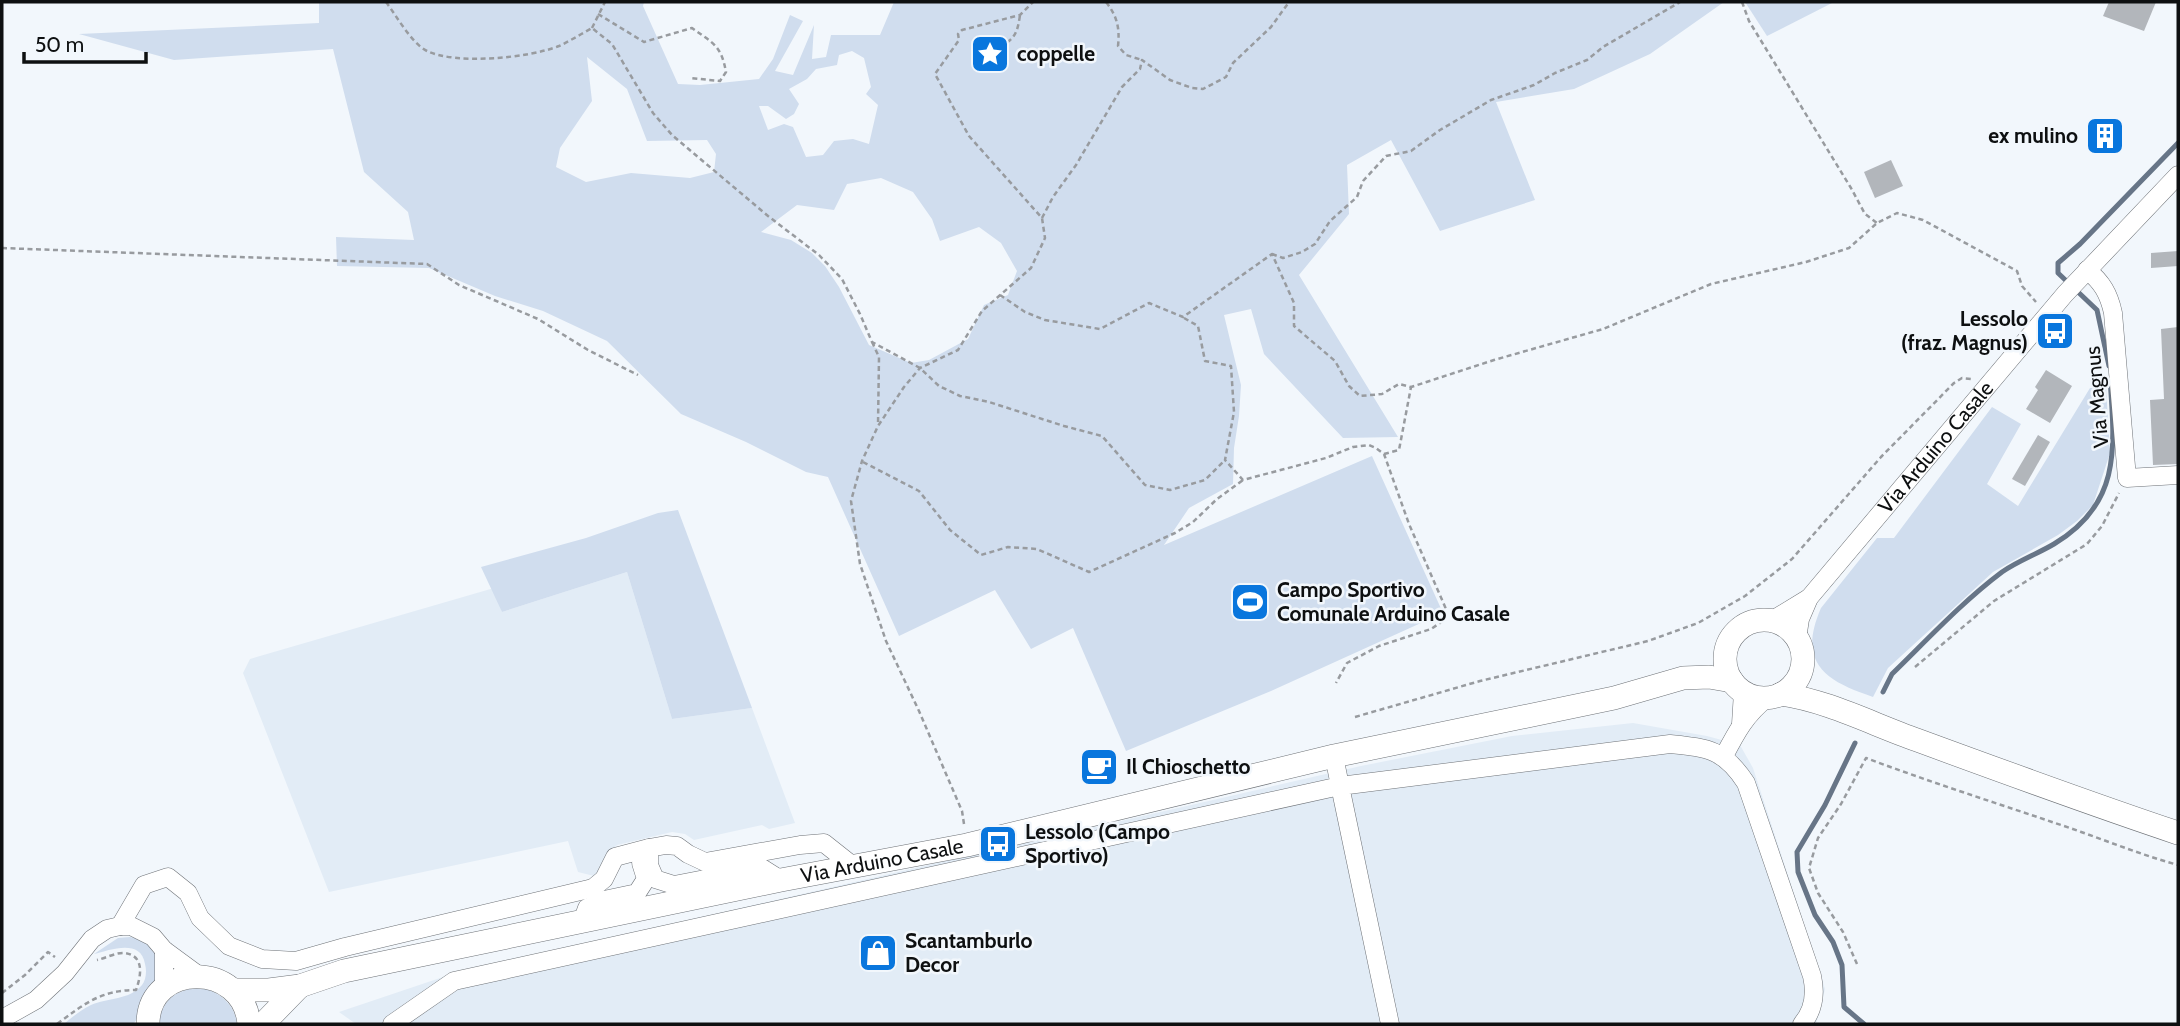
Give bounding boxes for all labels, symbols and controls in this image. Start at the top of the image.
scale bar [24,21,147,65]
text: 50 m [35,32,84,57]
place icon: coppelle [969,33,1011,75]
place label: coppelle [1017,41,1095,66]
building icon: ex mulino [2084,115,2126,157]
place label: ex mulino [1988,123,2078,148]
place label: Lessolo (fraz. Magnus) [1901,306,2028,355]
bus stop icon: Lessolo (fraz. Magnus) [2034,310,2076,352]
street label: Via Magnus [2080,345,2113,449]
street label: Via Arduino Casale [1873,376,1998,518]
place label: Campo Sportivo Comunale Arduino Casale [1277,577,1510,626]
sports icon: Campo Sportivo Comunale Arduino Casale [1229,581,1271,623]
cafe icon: Il Chioschetto [1078,746,1120,788]
place label: Il Chioschetto [1126,754,1251,779]
place label: Lessolo (Campo Sportivo) [1025,819,1170,868]
bus stop icon: Lessolo (Campo Sportivo) [977,823,1019,865]
street label: Via Arduino Casale [799,833,966,888]
place label: Scantamburlo Decor [905,928,1033,977]
shop icon: Scantamburlo Decor [857,932,899,974]

